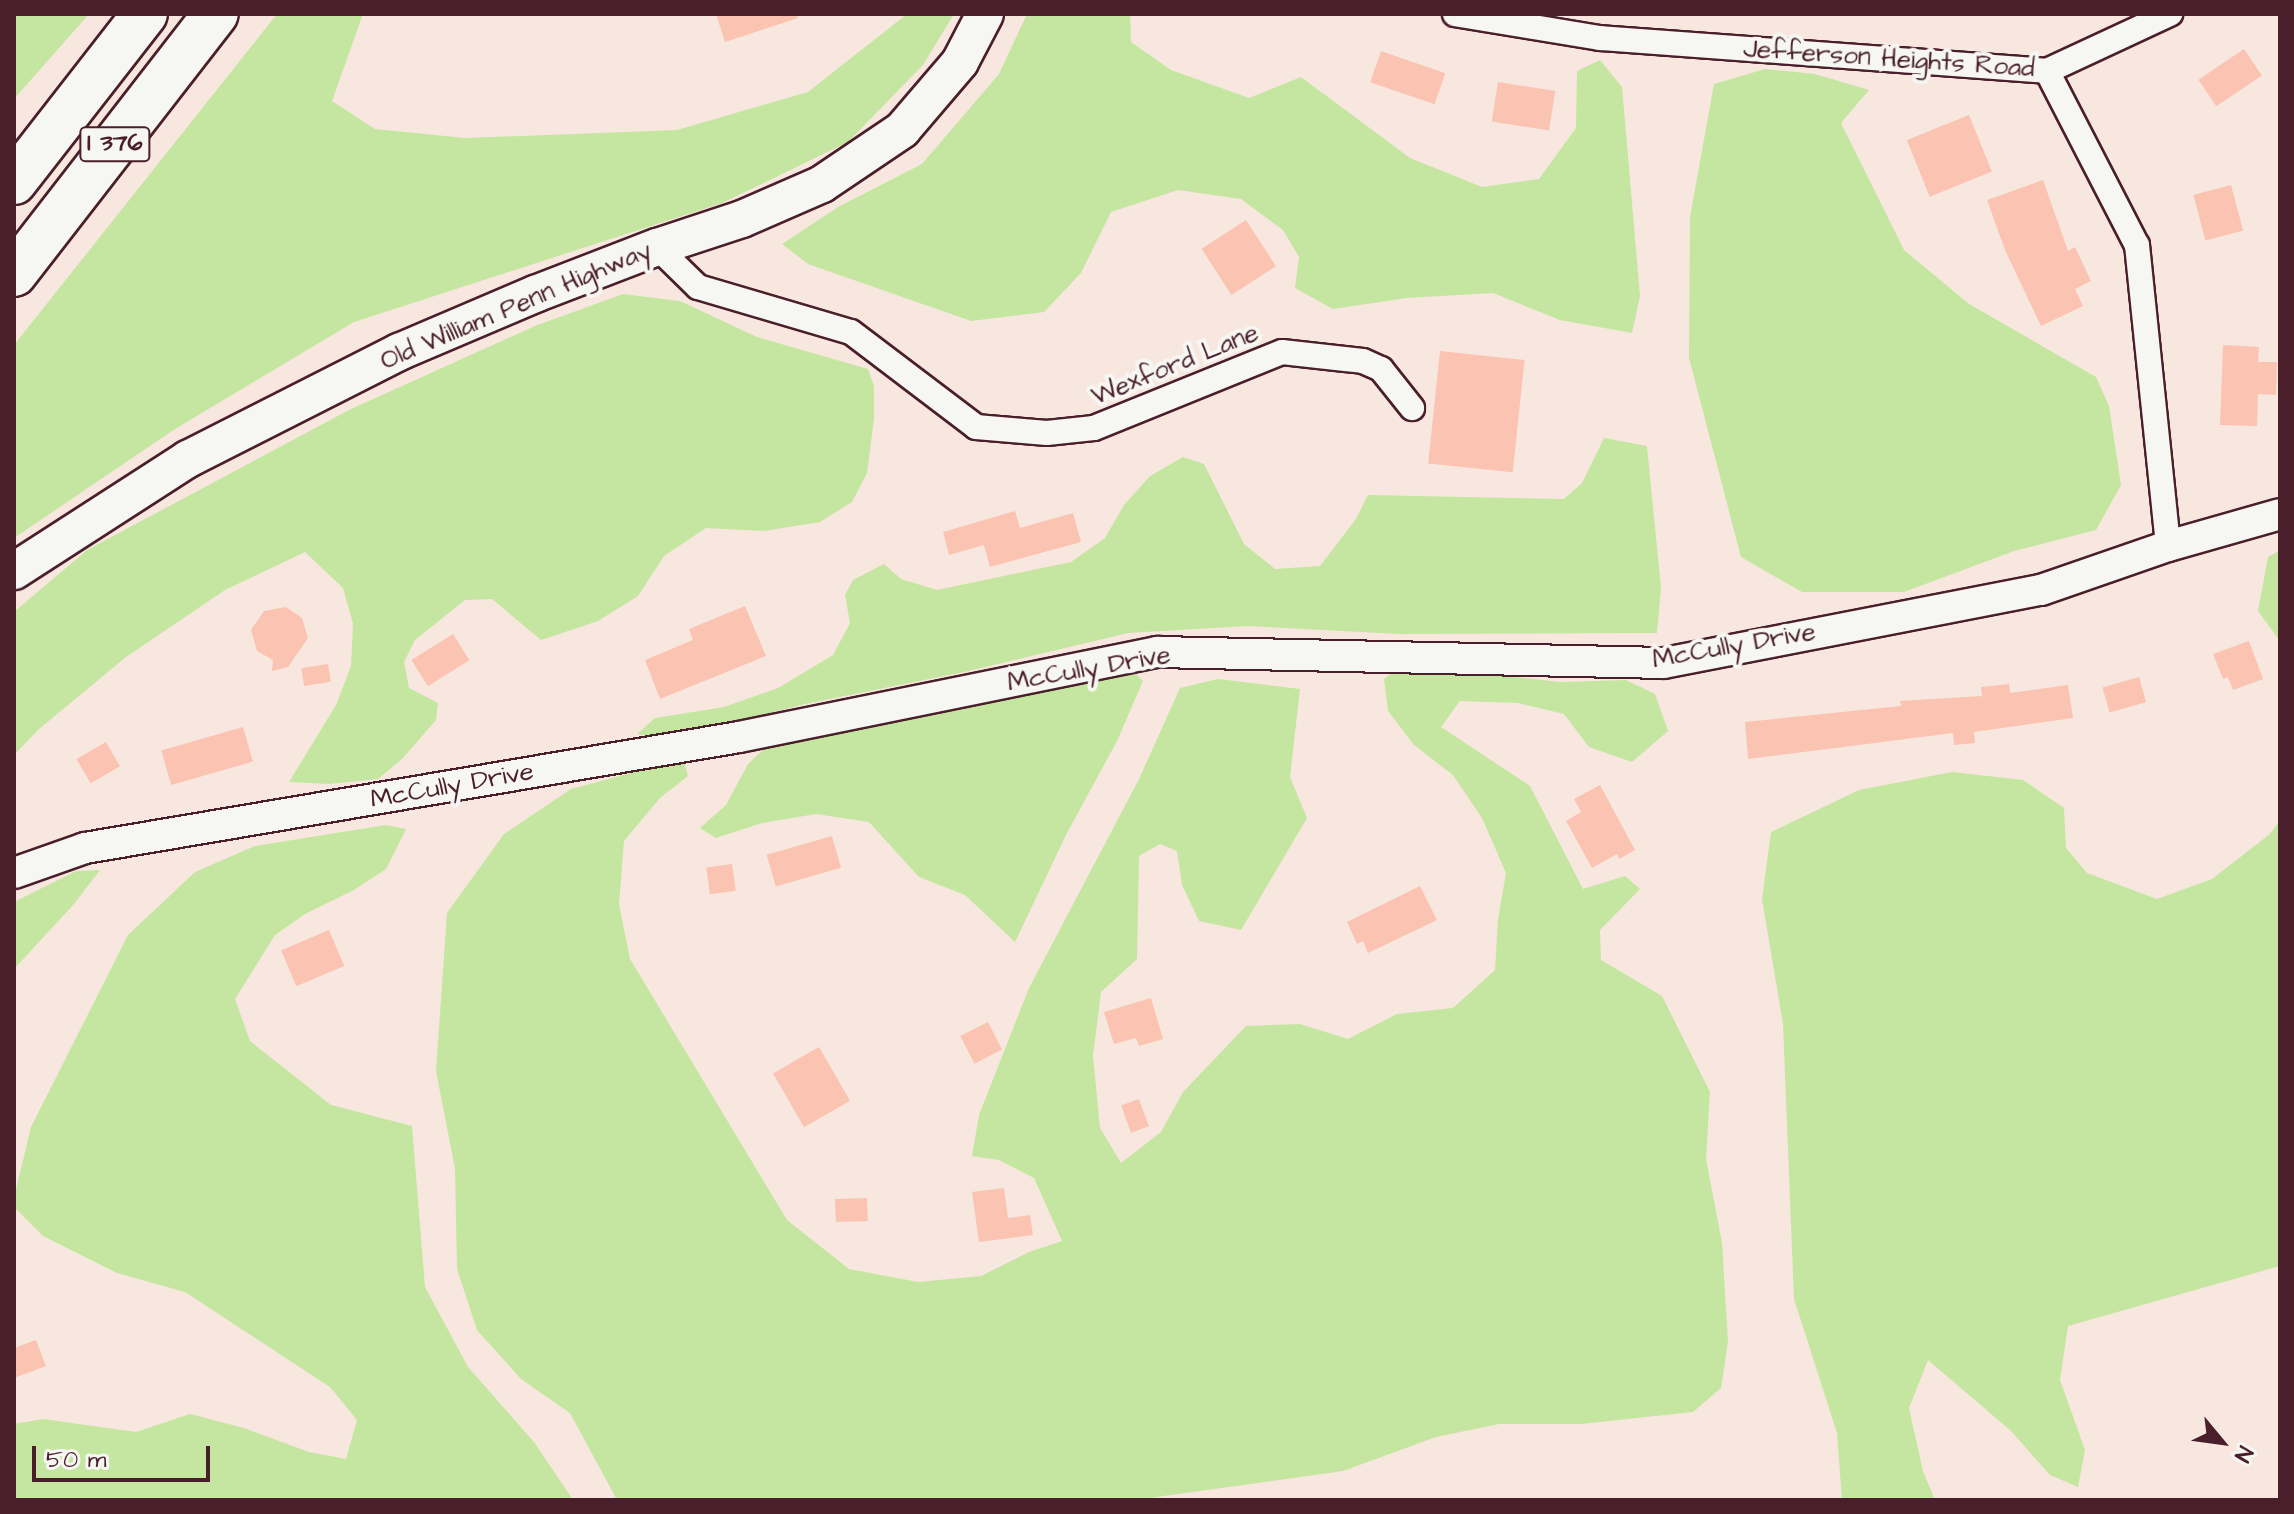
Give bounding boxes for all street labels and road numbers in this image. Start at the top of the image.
street label: Jefferson Heights Road [1742,33,2036,85]
road number: I 376 [79,124,151,164]
street label: Old William Penn Highway [376,235,656,377]
street label: Wexford Lane [1087,317,1263,413]
street label: McCully Drive [1650,616,1818,676]
street label: McCully Drive [1005,639,1173,699]
street label: McCully Drive [368,756,536,816]

